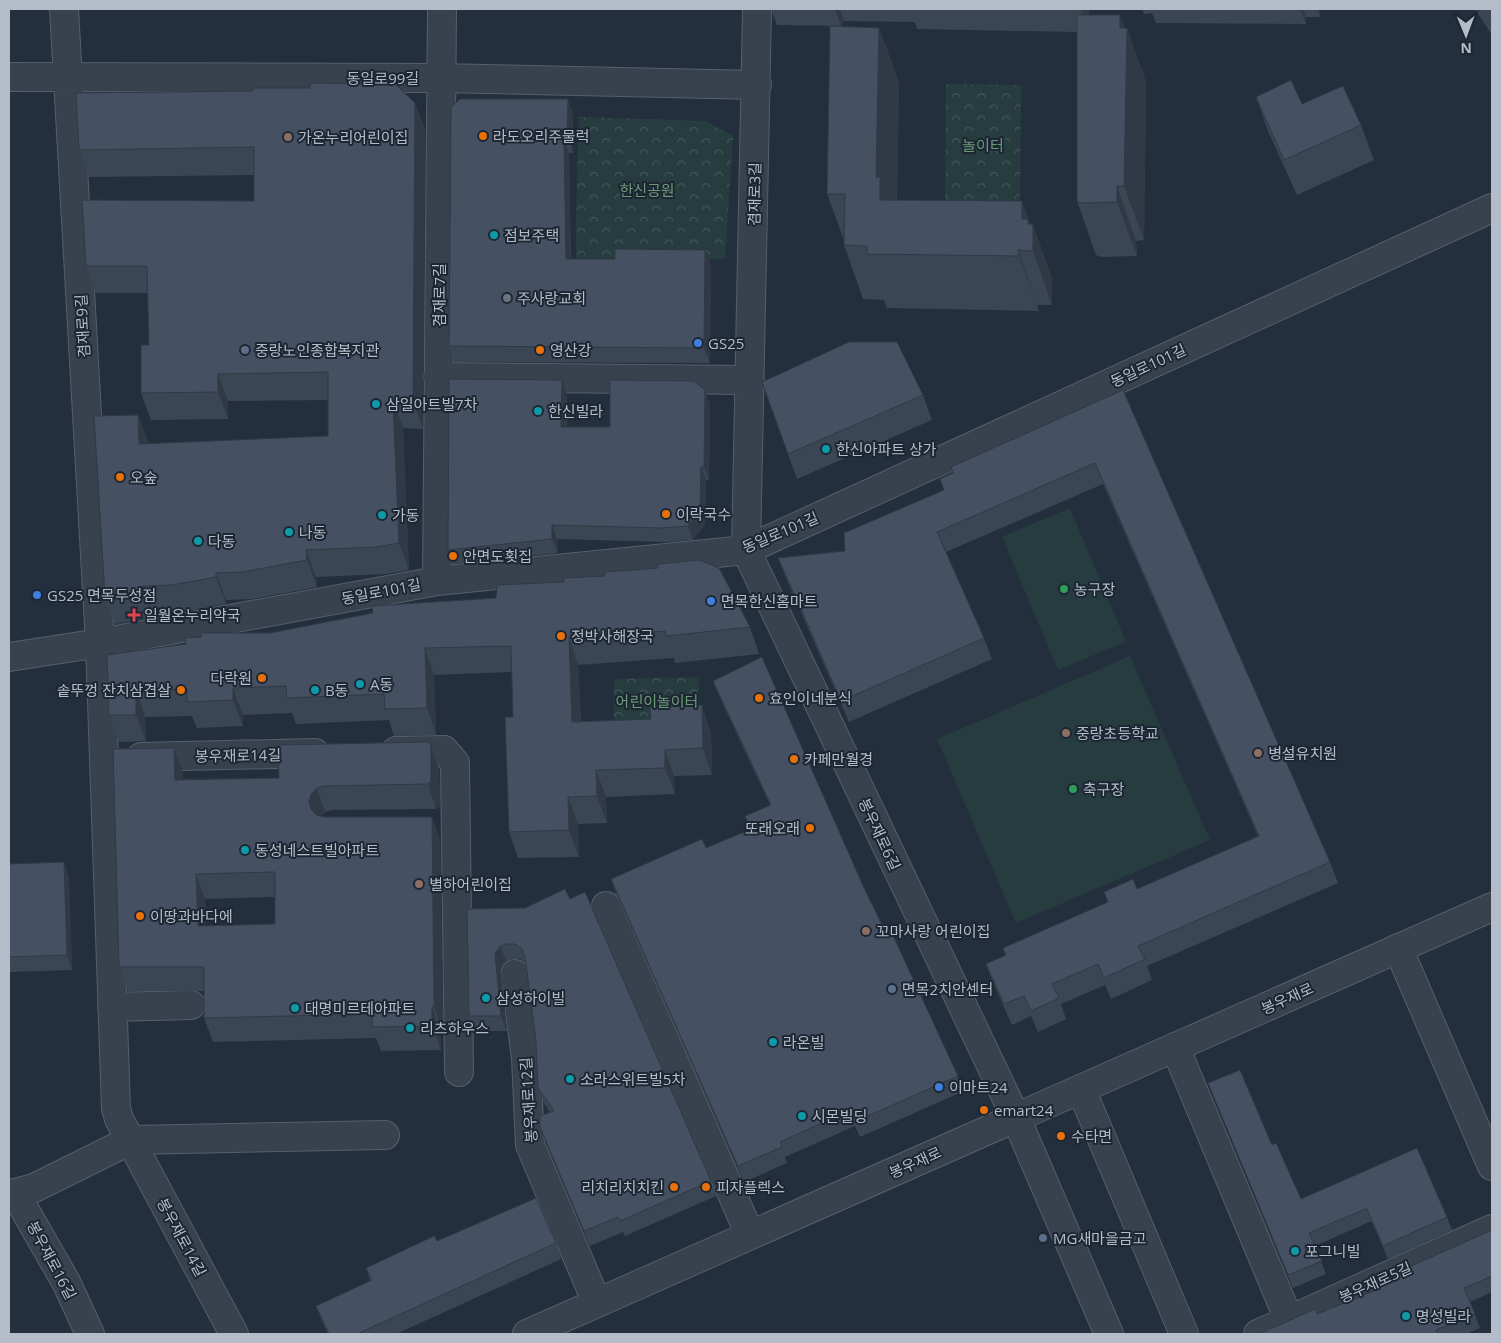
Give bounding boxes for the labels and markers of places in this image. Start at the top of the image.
place label: 라도오리주물럭 [493,126,590,146]
place label: 가온누리어린이집 [298,127,408,147]
marker: 라도오리주물럭 [477,130,489,142]
marker: 가온누리어린이집 [282,131,294,143]
place label: 점보주택 [504,225,559,245]
marker: 점보주택 [488,229,500,241]
place label: 주사랑교회 [517,288,586,308]
marker: 주사랑교회 [501,292,513,304]
place label: GS25 [708,333,744,353]
marker: GS25 [692,337,704,349]
place label: 중랑노인종합복지관 [255,340,379,360]
place label: 영산강 [550,340,592,360]
marker: 중랑노인종합복지관 [239,344,251,356]
marker: 영산강 [534,344,546,356]
place label: 삼일아트빌7차 [386,394,478,414]
marker: 삼일아트빌7차 [370,398,382,410]
place label: 한신빌라 [548,401,603,421]
marker: 한신빌라 [532,405,544,417]
place label: 한신아파트 상가 [836,439,937,459]
marker: 한신아파트 상가 [820,443,832,455]
place label: 오숲 [130,467,158,487]
marker: 오숲 [114,471,126,483]
place label: 이락국수 [676,504,731,524]
place label: 가동 [392,505,420,525]
marker: 이락국수 [660,508,672,520]
marker: 가동 [376,509,388,521]
place label: 나동 [299,522,327,542]
marker: 나동 [283,526,295,538]
place label: 다동 [208,531,236,551]
marker: 다동 [192,535,204,547]
place label: 안면도횟집 [463,546,532,566]
marker: 안면도횟집 [447,550,459,562]
place label: 농구장 [1074,579,1116,599]
marker: 농구장 [1058,583,1070,595]
place label: GS25 면목두성점 [47,585,156,605]
marker: GS25 면목두성점 [31,589,43,601]
place label: 면목한신홈마트 [721,591,818,611]
marker: 면목한신홈마트 [705,595,717,607]
place label: 일월온누리약국 [144,605,241,625]
marker: 일월온누리약국 [128,609,140,621]
place label: 정박사해장국 [571,626,654,646]
marker: 정박사해장국 [555,630,567,642]
place label: 다락원 [211,668,252,688]
marker: 다락원 [256,672,268,684]
place label: A동 [370,674,393,694]
marker: A동 [354,678,366,690]
place label: 솥뚜껑 잔치삼겹살 [57,680,171,700]
place label: B동 [325,680,349,700]
marker: 솥뚜껑 잔치삼겹살 [175,684,187,696]
marker: B동 [309,684,321,696]
place label: 효인이네분식 [769,688,852,708]
marker: 효인이네분식 [753,692,765,704]
place label: 중랑초등학교 [1076,723,1159,743]
marker: 중랑초등학교 [1060,727,1072,739]
place label: 병설유치원 [1268,743,1337,763]
marker: 병설유치원 [1252,747,1264,759]
place label: 카페만월경 [804,749,873,769]
marker: 카페만월경 [788,753,800,765]
place label: 축구장 [1083,779,1125,799]
marker: 축구장 [1067,783,1079,795]
place label: 또래오래 [745,818,800,838]
marker: 또래오래 [804,822,816,834]
place label: 동성네스트빌아파트 [255,840,379,860]
marker: 동성네스트빌아파트 [239,844,251,856]
place label: 별하어린이집 [429,874,512,894]
marker: 별하어린이집 [413,878,425,890]
place label: 이땅과바다에 [150,906,233,926]
marker: 이땅과바다에 [134,910,146,922]
place label: 꼬마사랑 어린이집 [876,921,990,941]
marker: 꼬마사랑 어린이집 [860,925,872,937]
place label: 면목2치안센터 [902,979,993,999]
marker: 면목2치안센터 [886,983,898,995]
place label: 삼성하이빌 [496,988,565,1008]
marker: 삼성하이빌 [480,992,492,1004]
place label: 대명미르테아파트 [305,998,416,1018]
marker: 대명미르테아파트 [289,1002,301,1014]
place label: 리츠하우스 [420,1018,489,1038]
marker: 리츠하우스 [404,1022,416,1034]
place label: 라온빌 [783,1032,824,1052]
marker: 라온빌 [767,1036,779,1048]
place label: 소라스위트빌5차 [580,1069,685,1089]
marker: 소라스위트빌5차 [564,1073,576,1085]
place label: 이마트24 [949,1077,1008,1097]
marker: 이마트24 [933,1081,945,1093]
place label: emart24 [994,1100,1054,1120]
marker: emart24 [978,1104,990,1116]
place label: 시몬빌딩 [812,1106,867,1126]
marker: 시몬빌딩 [796,1110,808,1122]
place label: 수타면 [1071,1126,1112,1146]
marker: 수타면 [1055,1130,1067,1142]
place label: 리치리치치킨 [581,1177,664,1197]
place label: 피자플렉스 [716,1177,785,1197]
marker: 리치리치치킨 [668,1181,680,1193]
marker: 피자플렉스 [700,1181,712,1193]
place label: MG새마을금고 [1053,1228,1147,1248]
marker: MG새마을금고 [1037,1232,1049,1244]
place label: 포그니빌 [1305,1241,1360,1261]
marker: 포그니빌 [1289,1245,1301,1257]
place label: 명성빌라 [1416,1306,1471,1326]
marker: 명성빌라 [1400,1310,1412,1322]

